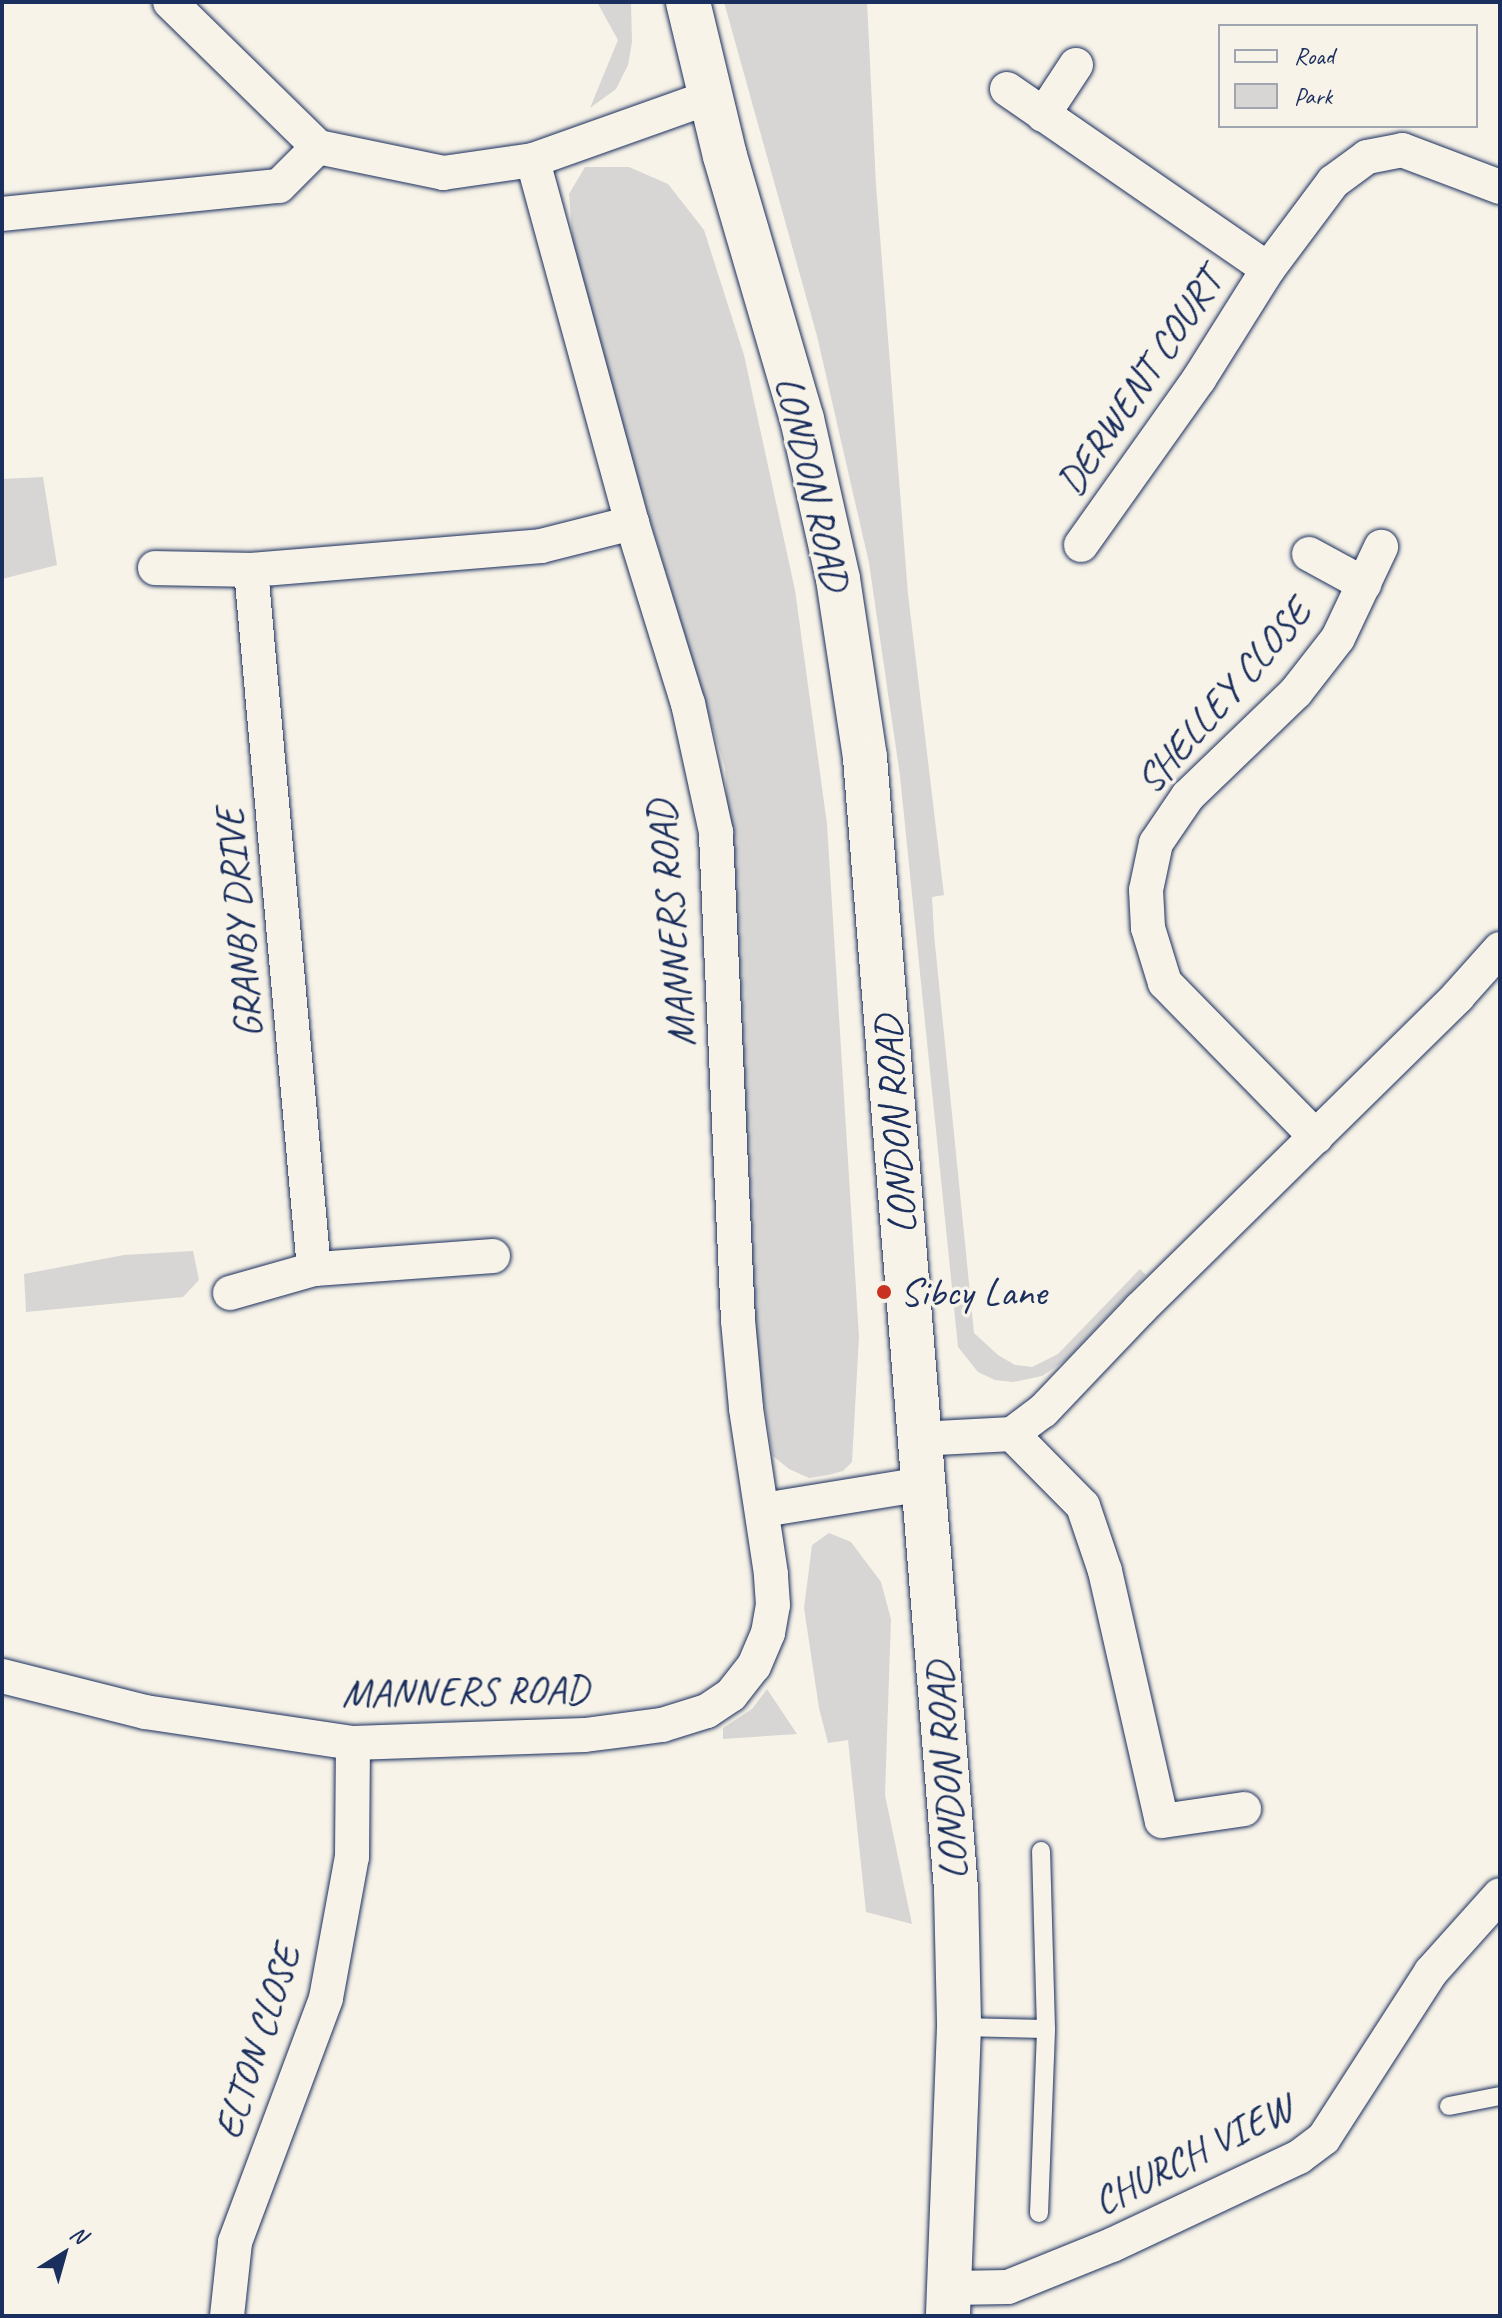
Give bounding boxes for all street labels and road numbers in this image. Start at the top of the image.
street label: DERWENT COURT [1047,261,1231,503]
street label: LONDON ROAD [765,371,861,595]
street label: SHELLEY CLOSE [1125,589,1321,803]
street label: MANNERS ROAD [636,798,706,1050]
street label: GRANBY DRIVE [205,806,273,1040]
street label: LONDON ROAD [863,1014,927,1236]
street label: LONDON ROAD [914,1660,978,1882]
street label: MANNERS ROAD [340,1665,590,1717]
street label: ELTON CLOSE [203,1939,311,2145]
street label: CHURCH VIEW [1085,2084,1299,2224]

